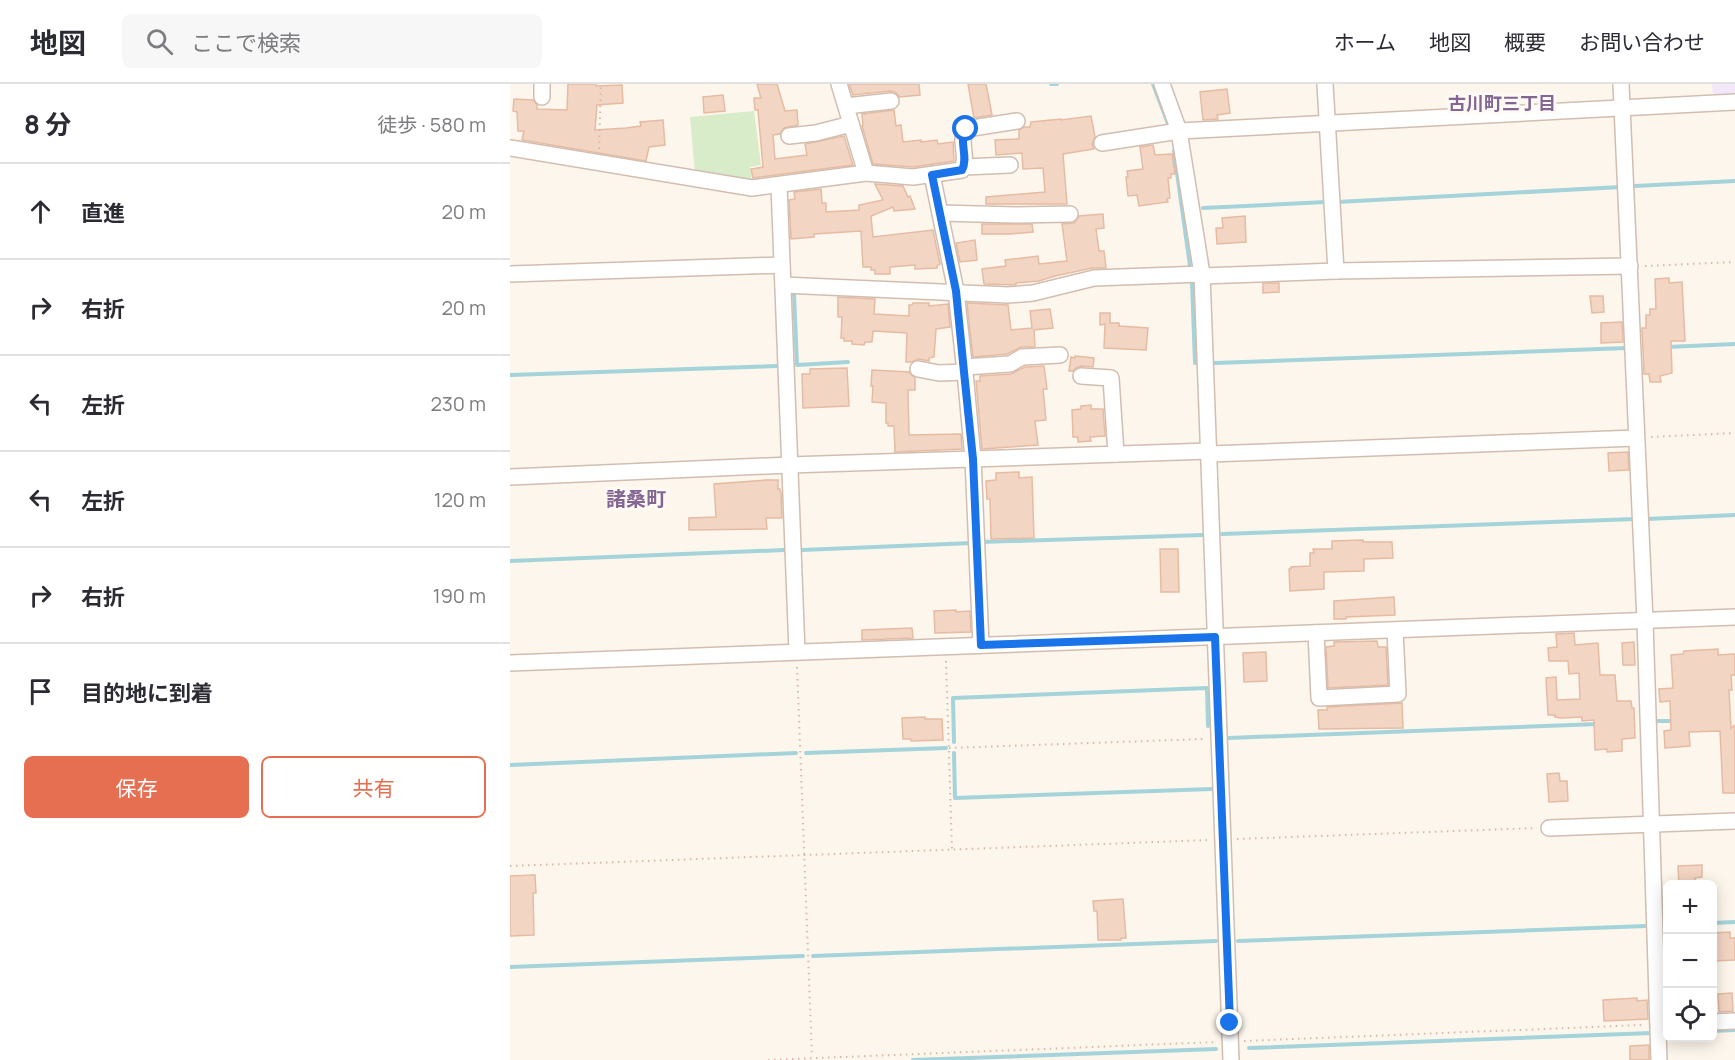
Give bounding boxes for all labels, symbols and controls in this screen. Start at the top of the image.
search box [122,14,542,68]
text: 地図 [30,23,86,61]
icon: search [143,25,176,58]
text: ここで検索 [191,28,301,58]
text: ホーム [1334,28,1396,56]
text: 地図 [1429,28,1471,56]
text: 概要 [1504,28,1546,56]
text: お問い合わせ [1579,28,1705,56]
district label: 古川町三丁目 [1448,91,1556,115]
text: 8 分 [24,106,71,142]
text: 徒歩 · 580 m [377,111,486,138]
route start [952,115,978,141]
icon: ahead [24,195,57,228]
text: 直進 [81,198,125,228]
text: 20 m [441,198,486,225]
icon: right [24,291,57,324]
text: 右折 [81,294,125,324]
text: 20 m [441,294,486,321]
icon: left [24,387,57,420]
text: 左折 [81,390,125,420]
text: 230 m [430,390,486,417]
icon: left [24,483,57,516]
district label: 諸桑町 [606,485,666,512]
text: 左折 [81,486,125,516]
text: 120 m [434,486,486,513]
icon: right [24,579,57,612]
text: 右折 [81,582,125,612]
text: 190 m [433,582,486,609]
icon: arrive [24,675,57,708]
text: 目的地に到着 [81,678,213,708]
button: 保存 [24,756,249,818]
button: 共有 [261,756,486,818]
map controls [1663,880,1717,1042]
button: + [1663,880,1717,934]
button: − [1663,934,1717,988]
button: locate [1663,988,1717,1042]
route end [1216,1009,1242,1035]

